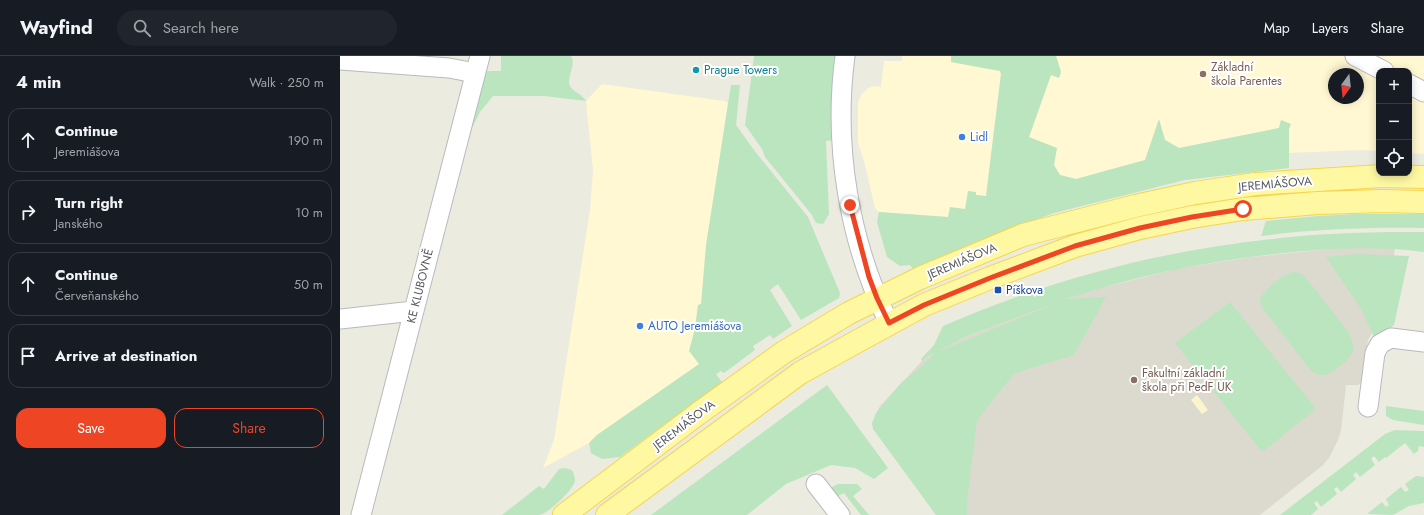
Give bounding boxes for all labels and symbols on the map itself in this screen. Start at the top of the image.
place label: Základní škola Parentes [1211,58,1282,90]
place label: Prague Towers [704,61,777,79]
marker: Prague Towers [691,65,701,75]
north arrow [1328,68,1364,104]
marker: Základní škola Parentes [1198,69,1208,79]
place label: Lidl [970,128,988,146]
marker: Lidl [957,132,967,142]
street label: JEREMIÁŠOVA [1236,172,1313,196]
route end [841,196,859,214]
route start [1234,200,1252,218]
street label: JEREMIÁŠOVA [923,238,1000,284]
street label: KE KLUBOVNĚ [402,247,438,325]
place label: Píškova [1006,281,1043,299]
marker: Píškova [993,285,1003,295]
place label: AUTO Jeremiášova [648,317,741,335]
marker: AUTO Jeremiášova [635,321,645,331]
place label: Fakultní základní škola při PedF UK [1142,364,1232,396]
marker: Fakultní základní škola při PedF UK [1129,375,1139,385]
street label: JEREMIÁŠOVA [648,396,719,456]

